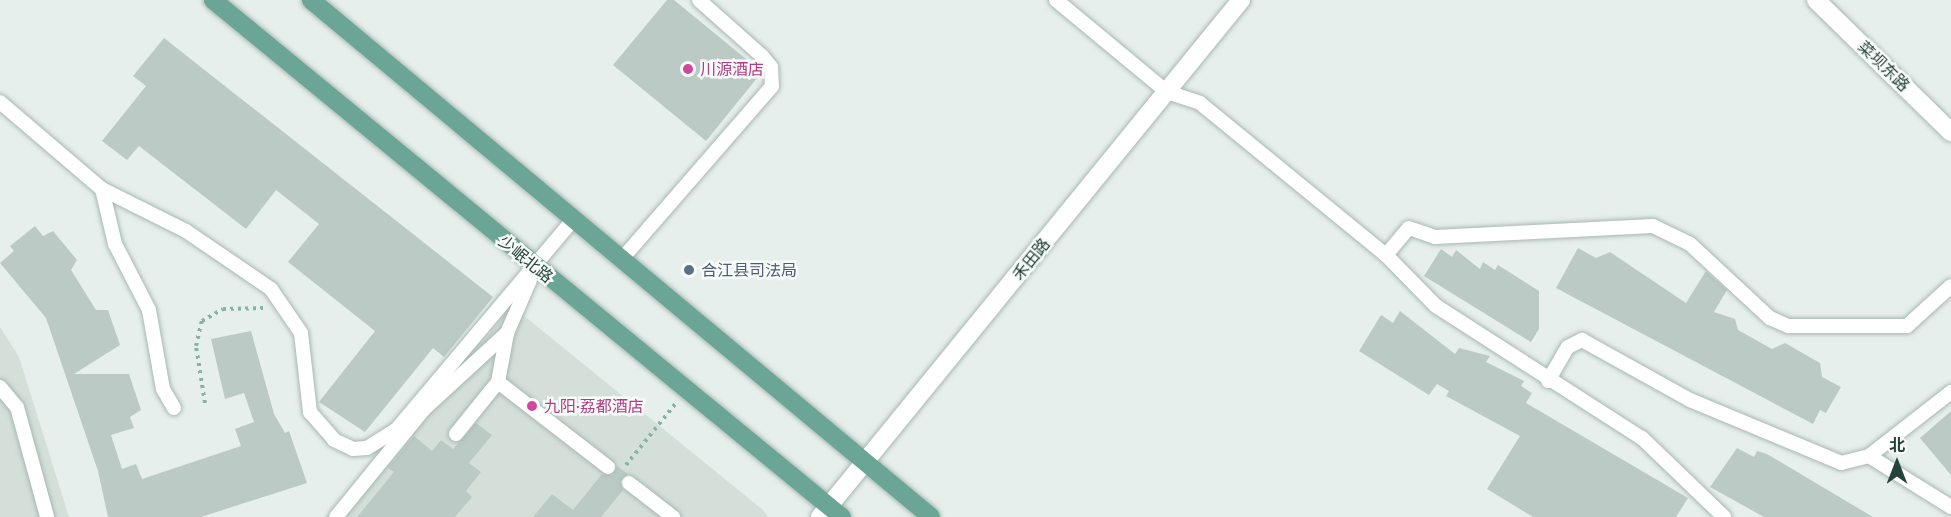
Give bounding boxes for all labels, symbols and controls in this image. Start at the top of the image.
street label: 菜坝东路 [1854,37,1914,95]
place label: 川源酒店 [700,59,764,79]
marker: 川源酒店 [681,62,695,76]
street label: 少岷北路 [495,231,557,287]
street label: 禾田路 [1008,234,1054,284]
place label: 合江县司法局 [701,260,797,280]
marker: 合江县司法局 [682,263,696,277]
place label: 九阳·荔都酒店 [544,396,644,416]
marker: 九阳·荔都酒店 [525,399,539,413]
north arrow [1867,433,1927,493]
text: 北 [1889,435,1905,454]

